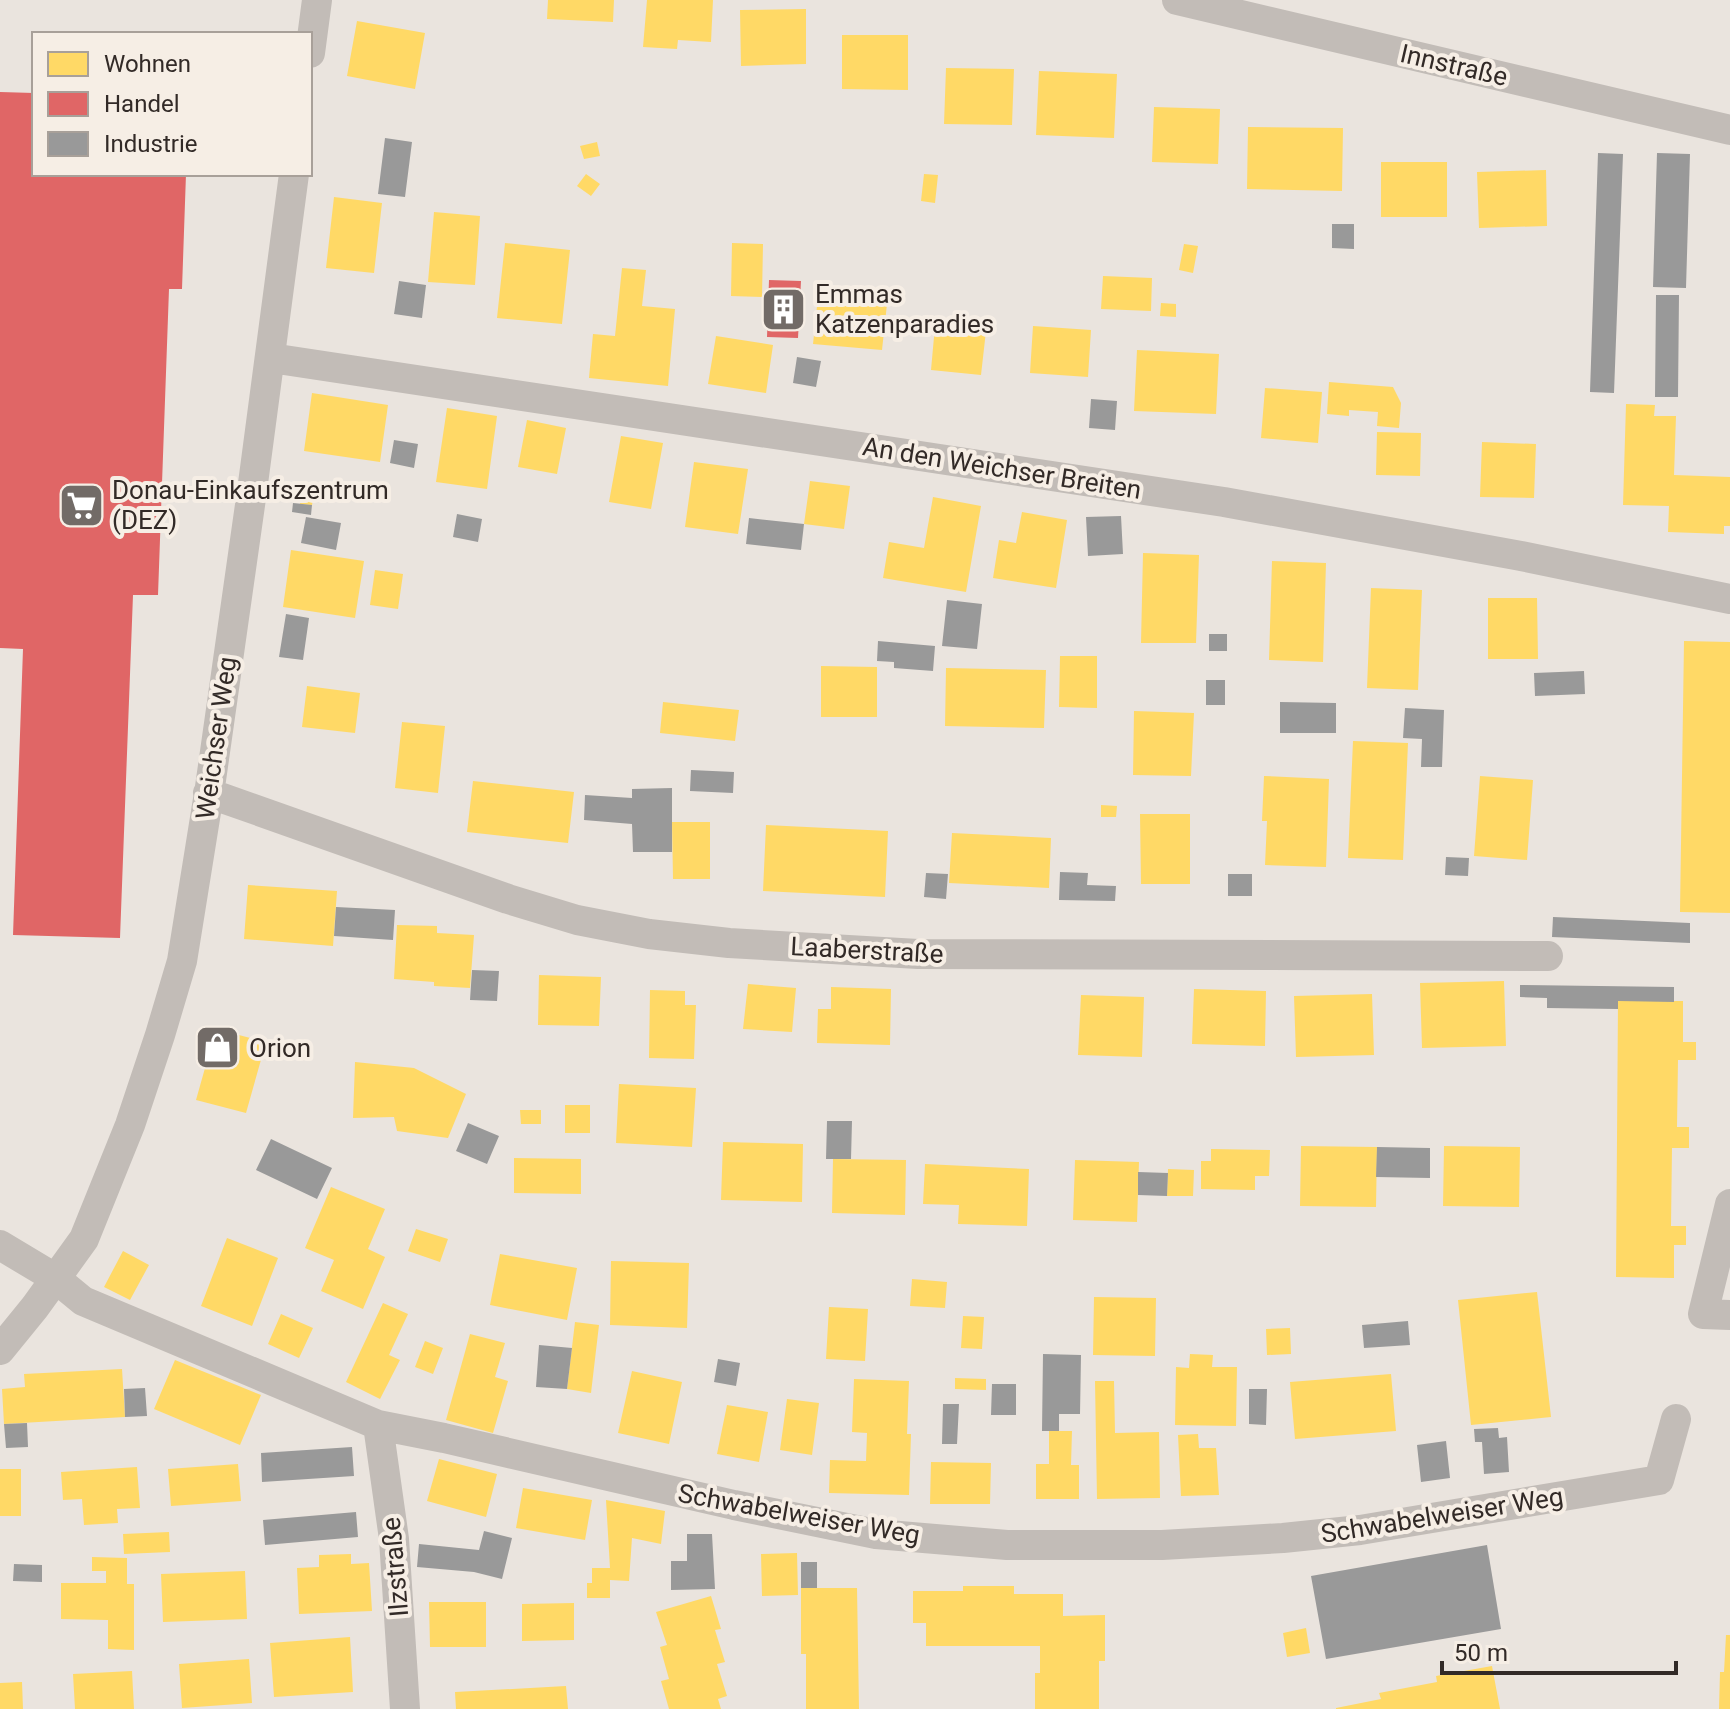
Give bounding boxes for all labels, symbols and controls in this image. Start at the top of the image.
legend [32,32,312,176]
street label: Innstraße [1397,38,1511,92]
text: Wohnen [104,50,191,78]
text: Handel [104,90,180,118]
text: Industrie [104,130,197,158]
place label: Emmas Katzenparadies [815,279,994,339]
building icon: Emmas Katzenparadies [760,285,808,333]
street label: An den Weichser Breiten [861,431,1143,505]
place label: Donau-Einkaufszentrum (DEZ) [112,475,389,535]
supermarket icon: Donau-Einkaufszentrum (DEZ) [57,481,105,529]
street label: Weichser Weg [190,655,242,821]
street label: Laaberstraße [790,931,944,969]
shop icon: Orion [194,1024,242,1072]
place label: Orion [249,1033,311,1063]
street label: Schwabelweiser Weg [676,1478,922,1550]
street label: Schwabelweiser Weg [1319,1481,1565,1549]
street label: Ilzstraße [376,1516,414,1618]
scale bar [1442,1625,1676,1675]
text: 50 m [1454,1639,1508,1667]

